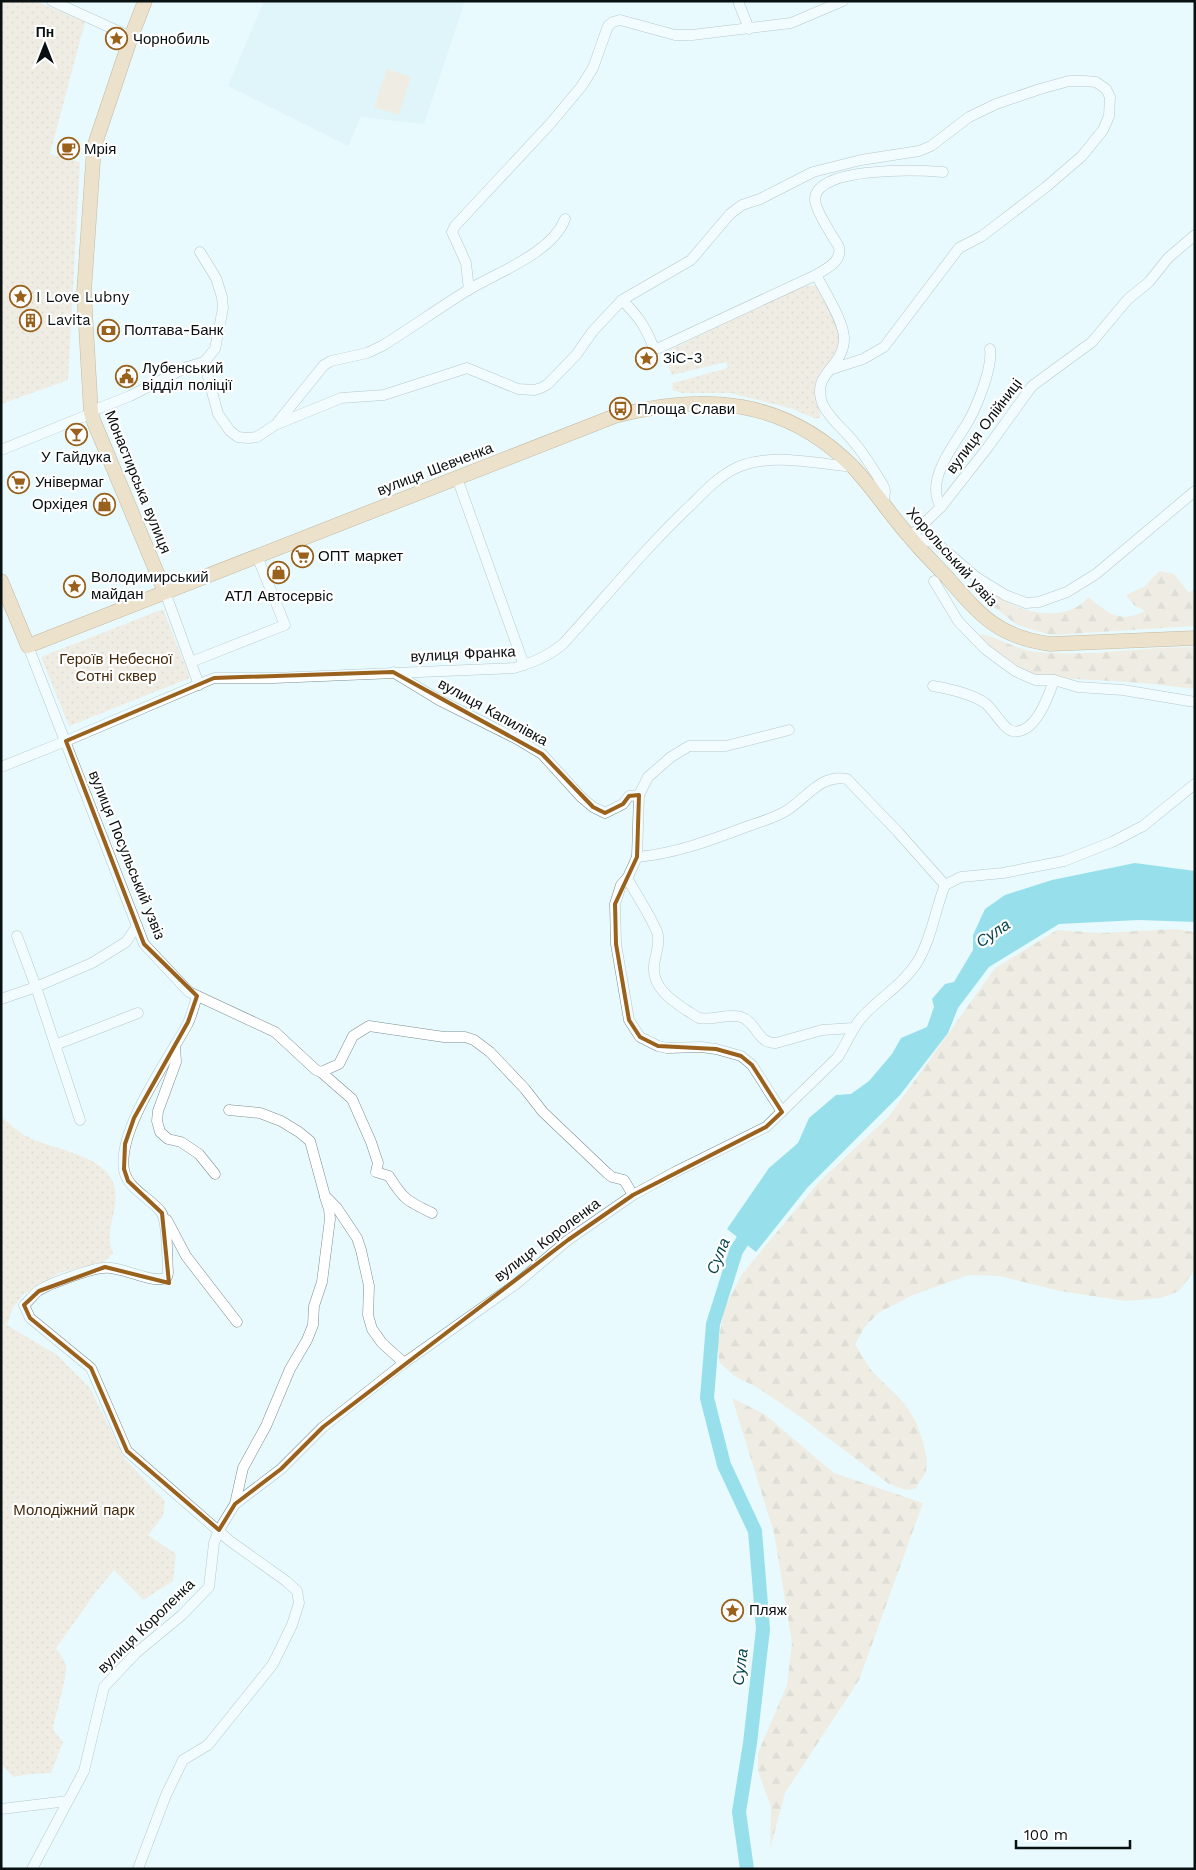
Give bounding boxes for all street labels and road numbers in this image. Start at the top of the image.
street label: вулиця Олійниці [942,375,1026,477]
street label: Монастирська вулиця [101,408,175,556]
street label: вулиця Шевченка [374,438,496,499]
street label: Хорольський узвіз [903,504,1001,610]
street label: вулиця Франка [410,642,517,666]
street label: вулиця Капилівка [435,674,552,750]
street label: вулиця Посульський узвіз [85,768,169,942]
street label: вулиця Короленка [491,1194,604,1286]
street label: вулиця Короленка [94,1575,199,1677]

